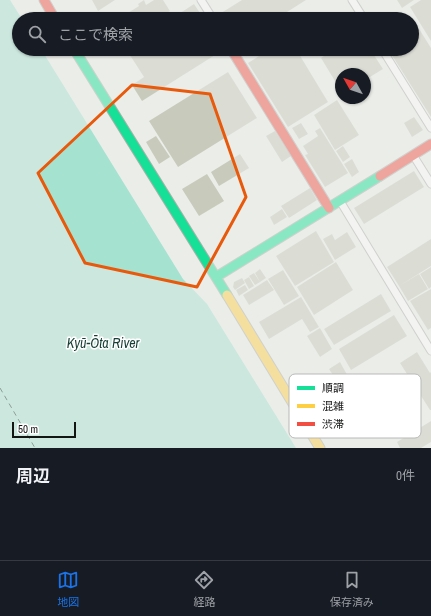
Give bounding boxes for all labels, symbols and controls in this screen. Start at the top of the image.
search box [12,12,419,56]
icon: search [26,23,48,45]
text: ここで検索 [58,24,133,45]
north arrow [335,68,371,104]
water label: Kyū-Ōta River [67,334,141,352]
legend [289,374,421,438]
text: 順調 [322,381,344,395]
text: 混雑 [322,399,344,413]
text: 渋滞 [322,417,344,431]
scale bar [12,420,76,439]
text: 50 m [18,422,38,436]
text: 周辺 [16,464,50,487]
text: 0件 [396,467,415,484]
tab: 地図 [57,569,79,609]
tab: 経路 [193,569,215,609]
tab: 保存済み [330,569,374,609]

